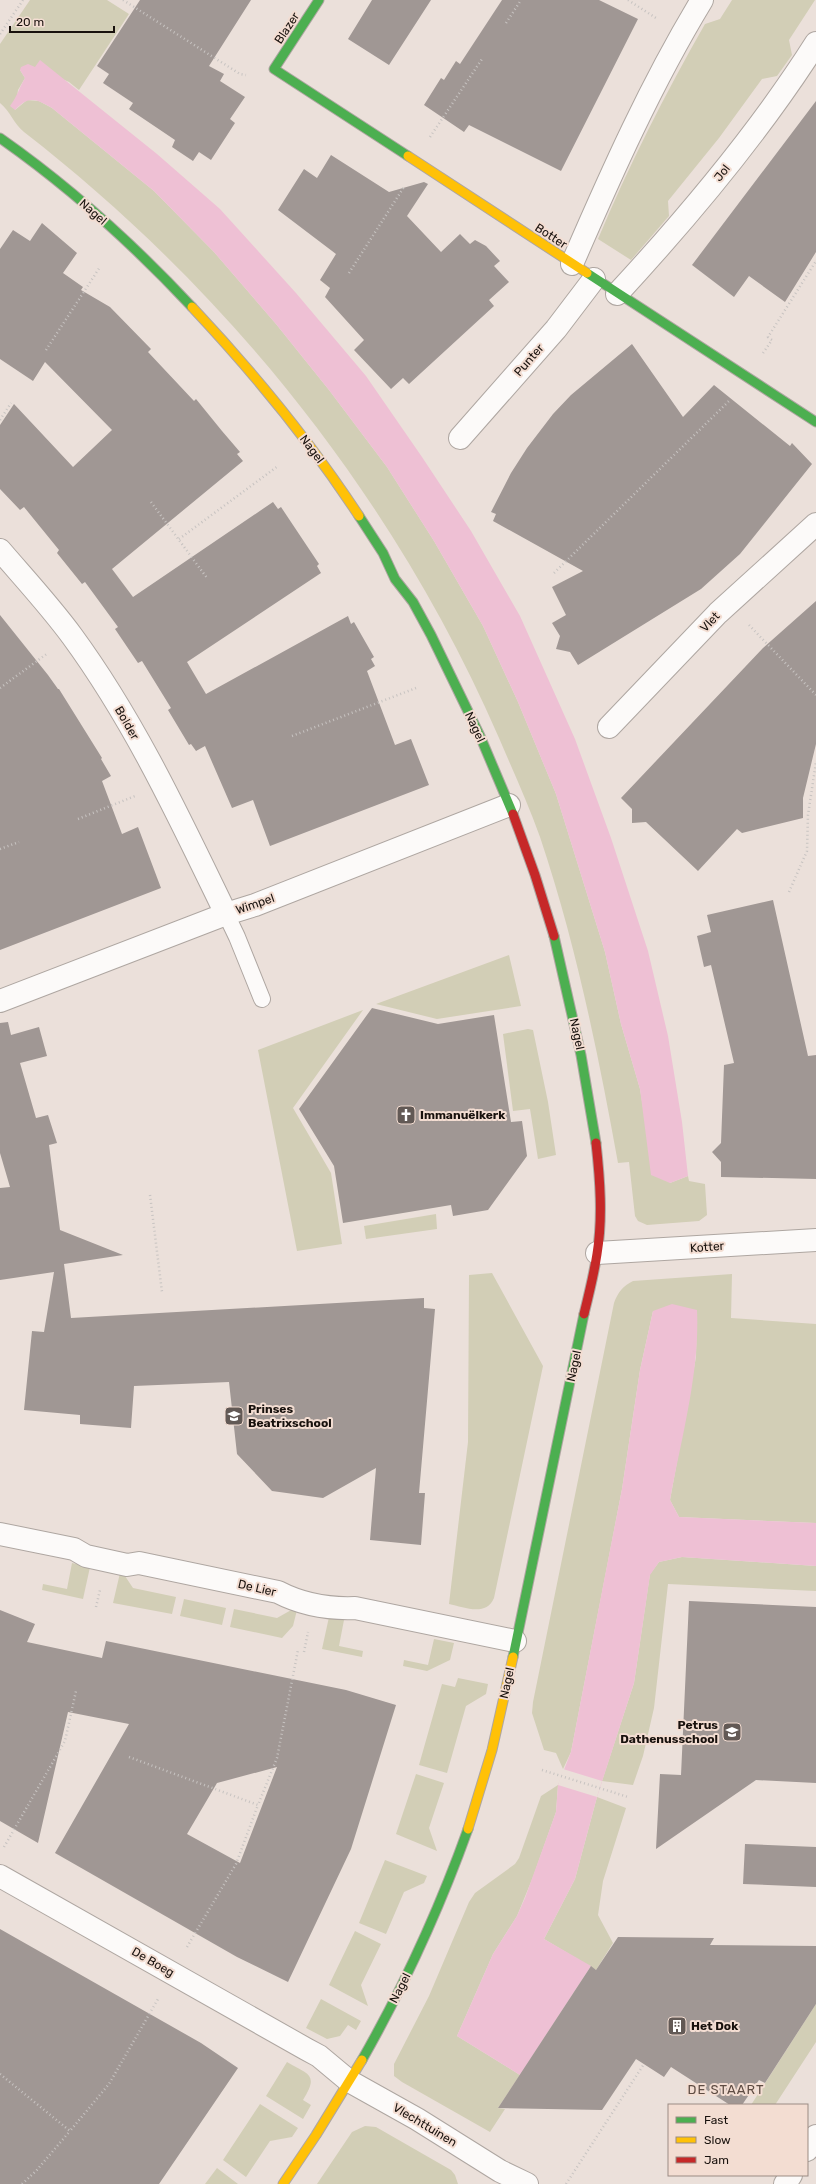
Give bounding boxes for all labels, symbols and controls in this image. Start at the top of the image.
scale bar [10,8,114,34]
street label: Blazer [272,9,303,46]
text: 20 m [16,15,44,29]
street label: Jol [711,162,733,184]
street label: Nagel [76,196,110,228]
street label: Botter [532,220,570,252]
street label: Punter [511,341,547,379]
street label: Nagel [297,432,327,466]
street label: Vlet [697,609,723,635]
street label: Bolder [112,704,142,743]
street label: Nagel [462,710,488,744]
street label: Wimpel [234,891,276,917]
street label: Nagel [567,1017,587,1051]
church icon: Immanuëlkerk [395,1104,417,1126]
place label: Immanuëlkerk [420,1108,505,1122]
street label: Kotter [689,1239,725,1255]
street label: Nagel [564,1349,584,1383]
place label: Prinses Beatrixschool [248,1402,332,1430]
school or university icon: Prinses Beatrixschool [223,1405,245,1427]
street label: De Lier [236,1577,278,1599]
street label: Nagel [497,1666,517,1700]
place label: Petrus Dathenusschool [620,1718,718,1746]
school or university icon: Petrus Dathenusschool [721,1721,743,1743]
street label: De Boeg [129,1944,177,1980]
street label: Nagel [387,1971,413,2005]
building icon: Het Dok [666,2015,688,2037]
place label: Het Dok [691,2019,738,2033]
district label: DE STAART [688,2082,764,2097]
street label: Vlechttuinen [390,2100,460,2150]
legend [668,2104,808,2176]
text: Fast [704,2113,728,2127]
text: Slow [704,2133,731,2147]
text: Jam [704,2153,729,2167]

